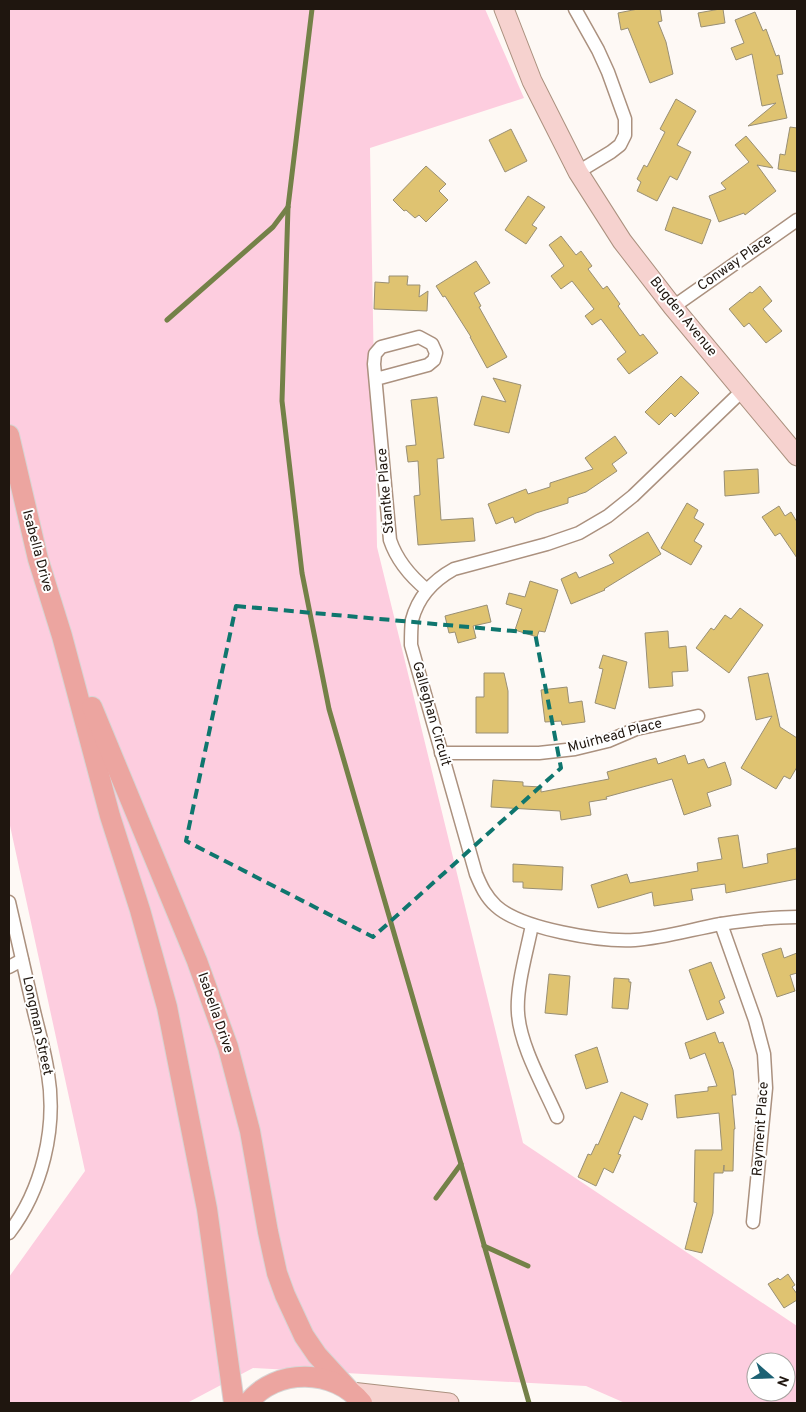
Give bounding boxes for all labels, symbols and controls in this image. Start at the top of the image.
street label: Conway Place [694,231,776,295]
street label: Bugden Avenue [646,274,720,360]
street label: Stantke Place [374,447,398,535]
street label: Isabella Drive [18,508,56,594]
street label: Galleghan Circuit [408,660,454,768]
street label: Muirhead Place [566,715,664,757]
street label: Isabella Drive [193,970,237,1056]
street label: Longman Street [18,975,56,1077]
street label: Rayment Place [749,1081,773,1177]
north arrow [746,1352,796,1402]
text: N [772,1373,792,1389]

